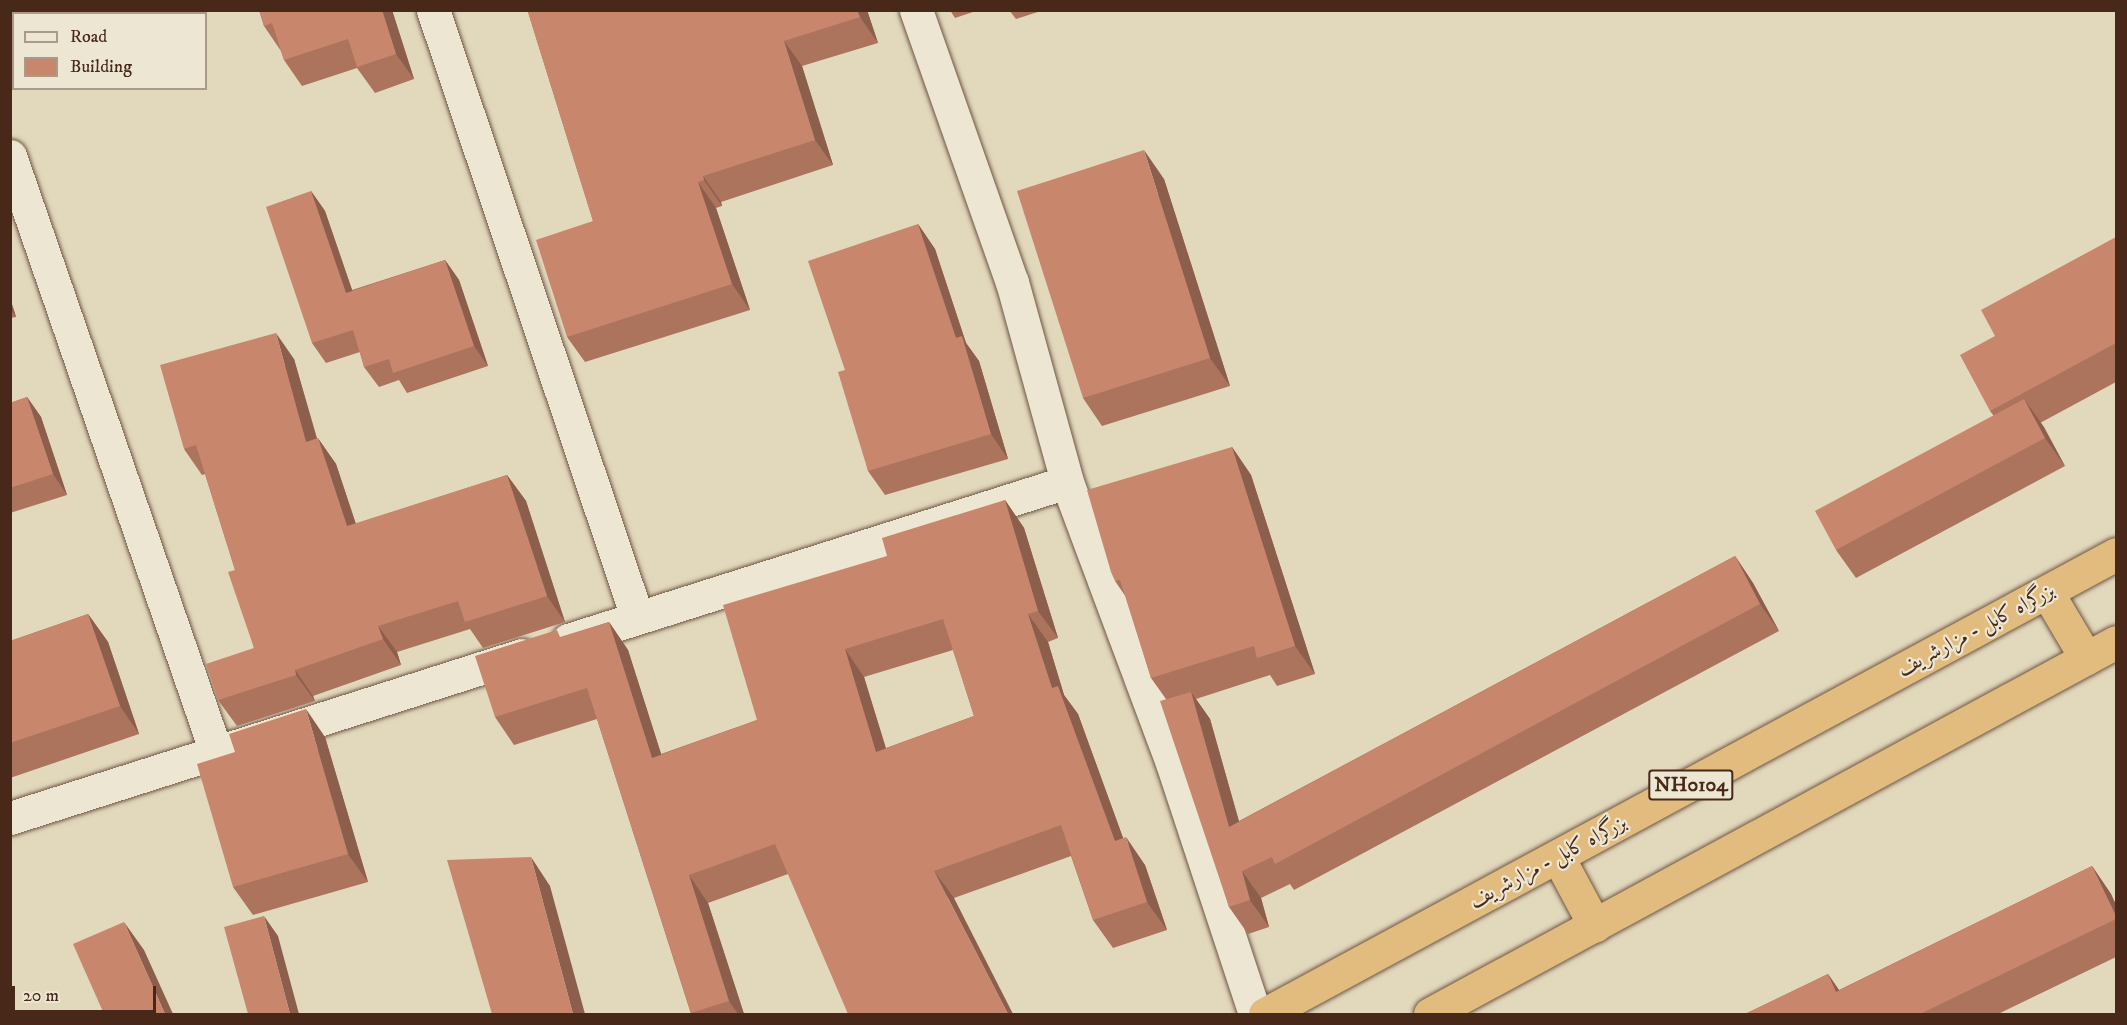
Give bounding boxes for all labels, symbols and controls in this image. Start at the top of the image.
legend [12,12,207,90]
text: Road [70,26,107,48]
text: Building [70,56,132,78]
street label: بزرگراه کابل - مزارشریف [1893,578,2059,682]
road number: NH0104 [1648,768,1734,802]
street label: بزرگراه کابل - مزارشریف [1465,810,1631,914]
scale bar [15,974,159,1012]
text: 20 m [23,985,59,1007]

